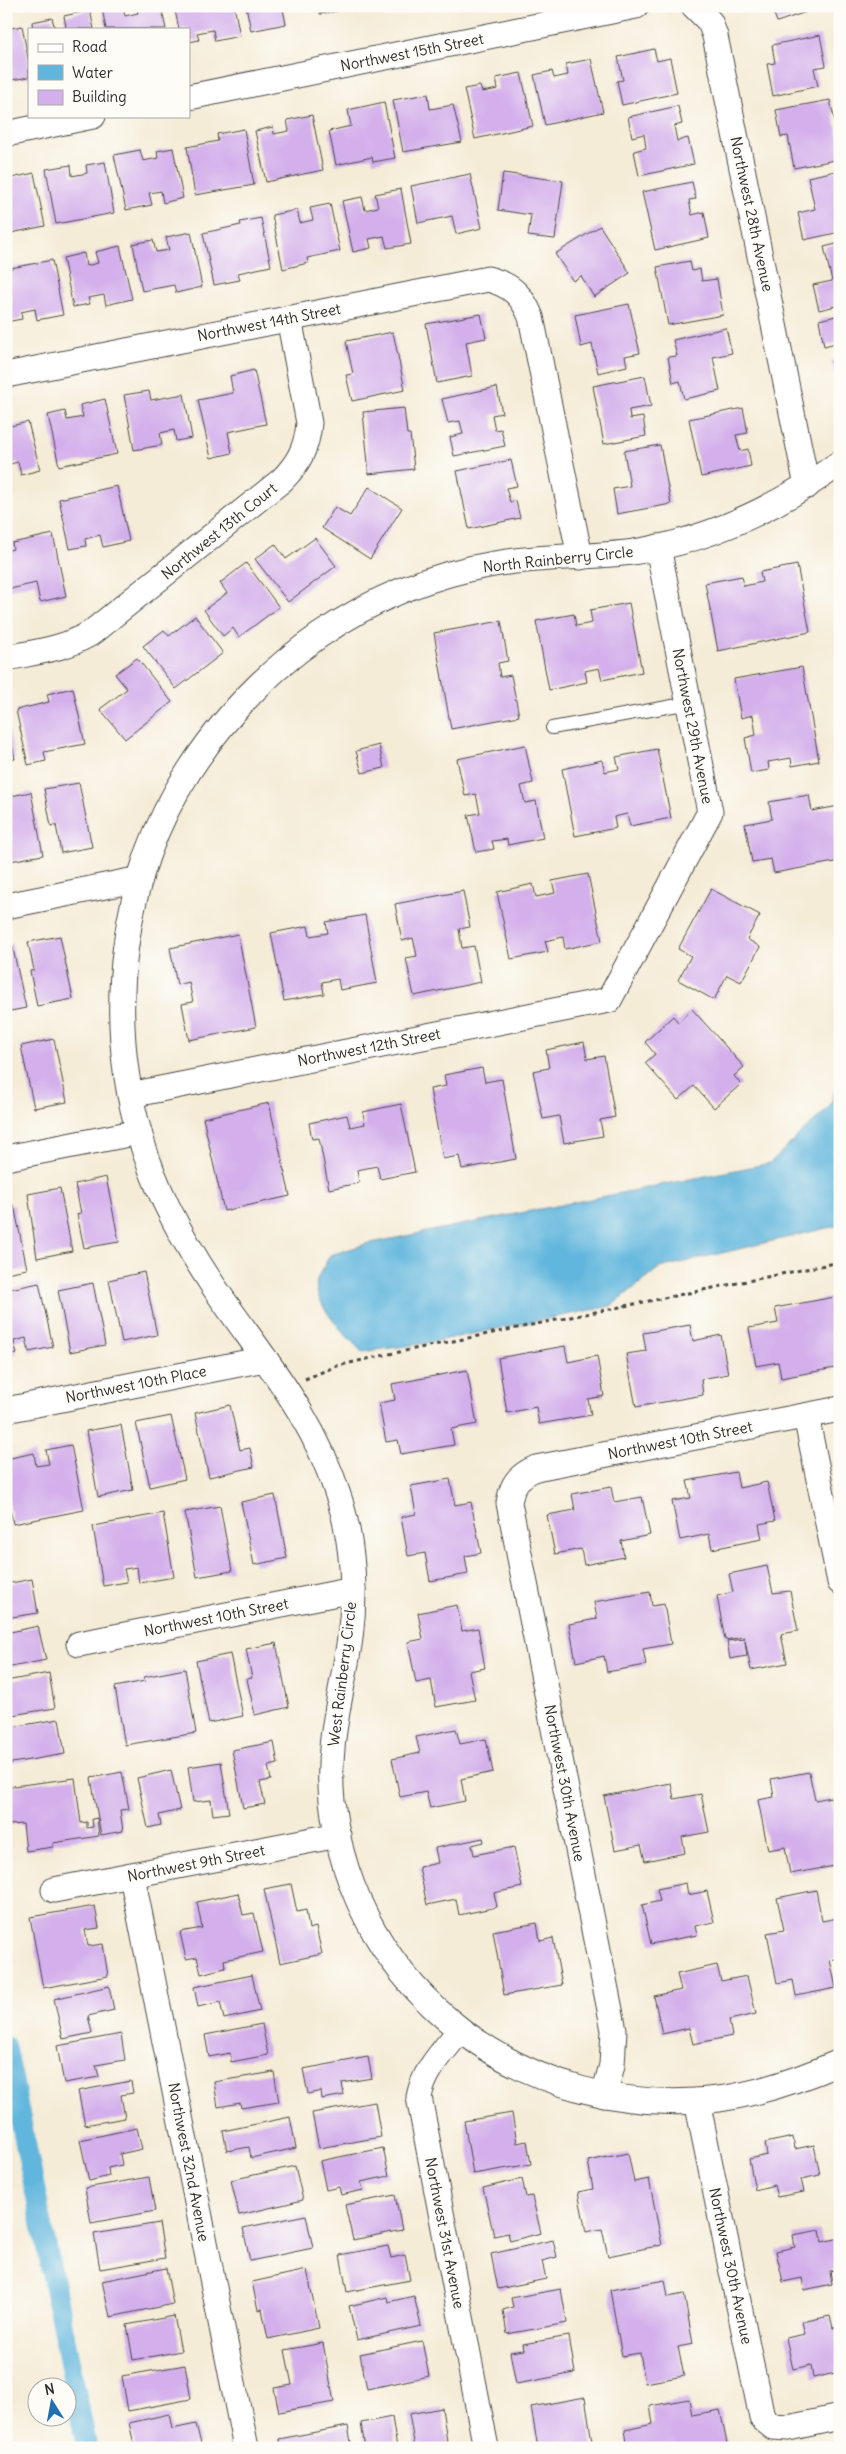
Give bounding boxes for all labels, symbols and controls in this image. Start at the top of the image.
legend [28,28,190,118]
street label: Northwest 15th Street [339,29,485,75]
text: Road [72,37,107,56]
text: Water [72,63,113,82]
text: Building [72,87,127,106]
street label: Northwest 28th Avenue [726,135,778,293]
street label: Northwest 14th Street [196,299,342,345]
street label: Northwest 13th Court [157,478,281,584]
street label: North Rainberry Circle [482,542,634,576]
street label: Northwest 29th Avenue [669,647,717,805]
street label: Northwest 12th Street [296,1024,442,1070]
street label: Northwest 10th Place [64,1361,208,1407]
street label: Northwest 10th Street [606,1417,754,1463]
street label: Northwest 10th Street [142,1594,290,1640]
street label: West Rainberry Circle [324,1601,360,1747]
street label: Northwest 30th Avenue [540,1703,590,1863]
street label: Northwest 9th Street [126,1840,266,1886]
street label: Northwest 32nd Avenue [164,2081,214,2243]
street label: Northwest 31st Avenue [421,2156,469,2310]
street label: Northwest 30th Avenue [705,2186,757,2346]
north arrow [28,2376,78,2426]
text: N [43,2379,56,2399]

